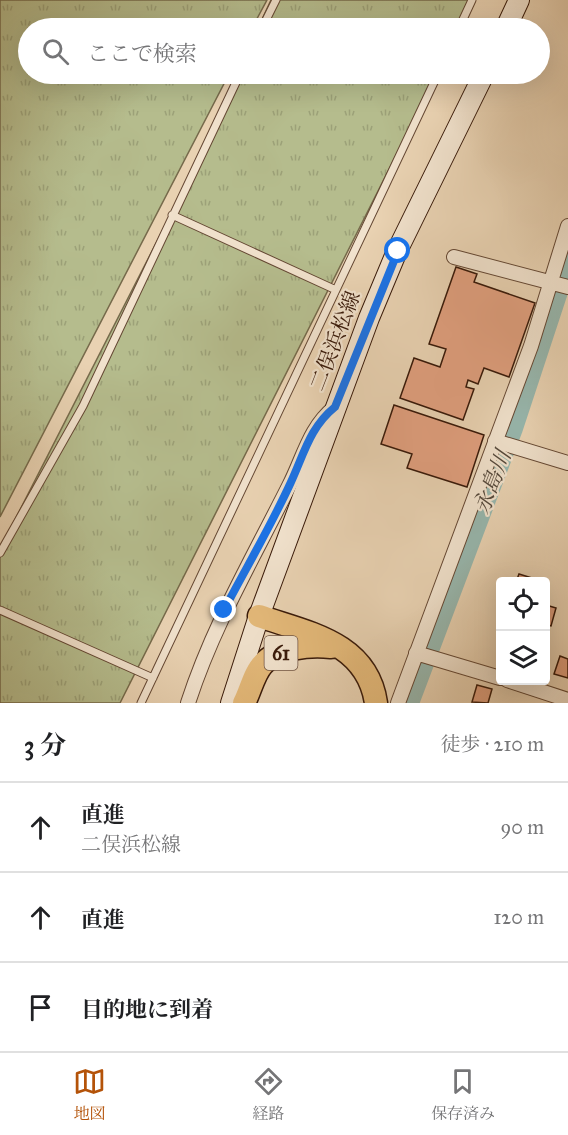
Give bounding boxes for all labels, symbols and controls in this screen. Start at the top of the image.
search box [18,18,550,84]
icon: search [39,35,72,68]
text: ここで検索 [87,40,197,67]
route start [384,237,410,263]
street label: 二俣浜松線 [304,287,366,395]
water label: 永島川 [468,444,517,518]
map controls [496,577,550,685]
button: locate [496,577,550,631]
route end [210,596,236,622]
button: layers [496,631,550,685]
road number: 61 [264,636,298,670]
text: 3 分 [24,729,66,761]
text: 徒歩 · 210 m [441,732,544,756]
text: 直進 [81,801,125,828]
icon: ahead [24,811,57,844]
text: 90 m [501,815,544,839]
text: 二俣浜松線 [81,832,181,856]
icon: ahead [24,901,57,934]
text: 120 m [493,905,544,929]
text: 直進 [81,906,125,933]
icon: arrive [24,991,57,1024]
text: 目的地に到着 [81,996,213,1023]
tab: 地図 [73,1065,106,1124]
tab: 経路 [252,1065,285,1124]
tab: 保存済み [431,1065,495,1124]

